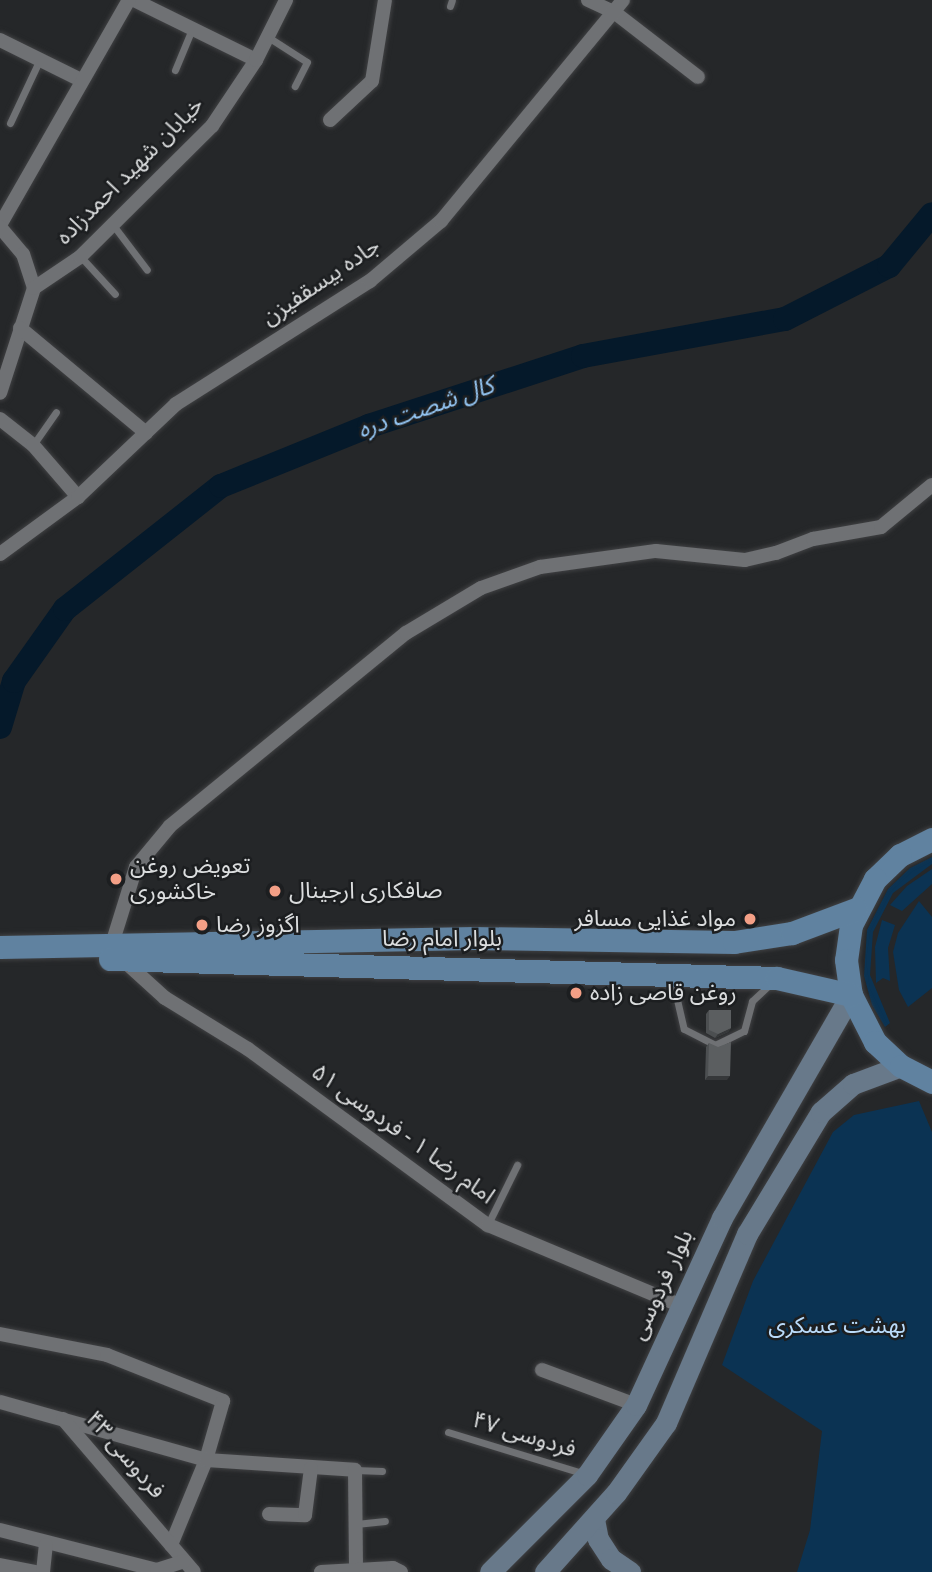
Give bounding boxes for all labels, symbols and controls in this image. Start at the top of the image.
street label: خیابان شهید احمدزاده [50,91,210,251]
street label: جاده بیسقفیزن [257,232,385,332]
water label: کال شصت دره [354,371,498,445]
place label: تعویض روغن خاکشوری [130,852,250,906]
marker: تعویض روغن خاکشوری [108,871,124,887]
place label: صافکاری ارجینال [289,877,442,905]
marker: صافکاری ارجینال [267,883,283,899]
place label: مواد غذایی مسافر [574,905,736,933]
place label: اگزوز رضا [216,911,300,939]
marker: مواد غذایی مسافر [742,911,758,927]
marker: اگزوز رضا [194,917,210,933]
street label: بلوار امام رضا [382,925,502,953]
place label: روغن قاصی زاده [590,979,737,1007]
marker: روغن قاصی زاده [568,985,584,1001]
street label: امام رضا ۱ - فردوسی ۵۱ [306,1058,500,1210]
street label: بلوار فردوسی [624,1225,700,1345]
park label: بهشت عسکری [768,1312,906,1340]
street label: فردوسی ۴۳ [80,1406,170,1504]
street label: فردوسی ۴۷ [469,1406,579,1464]

